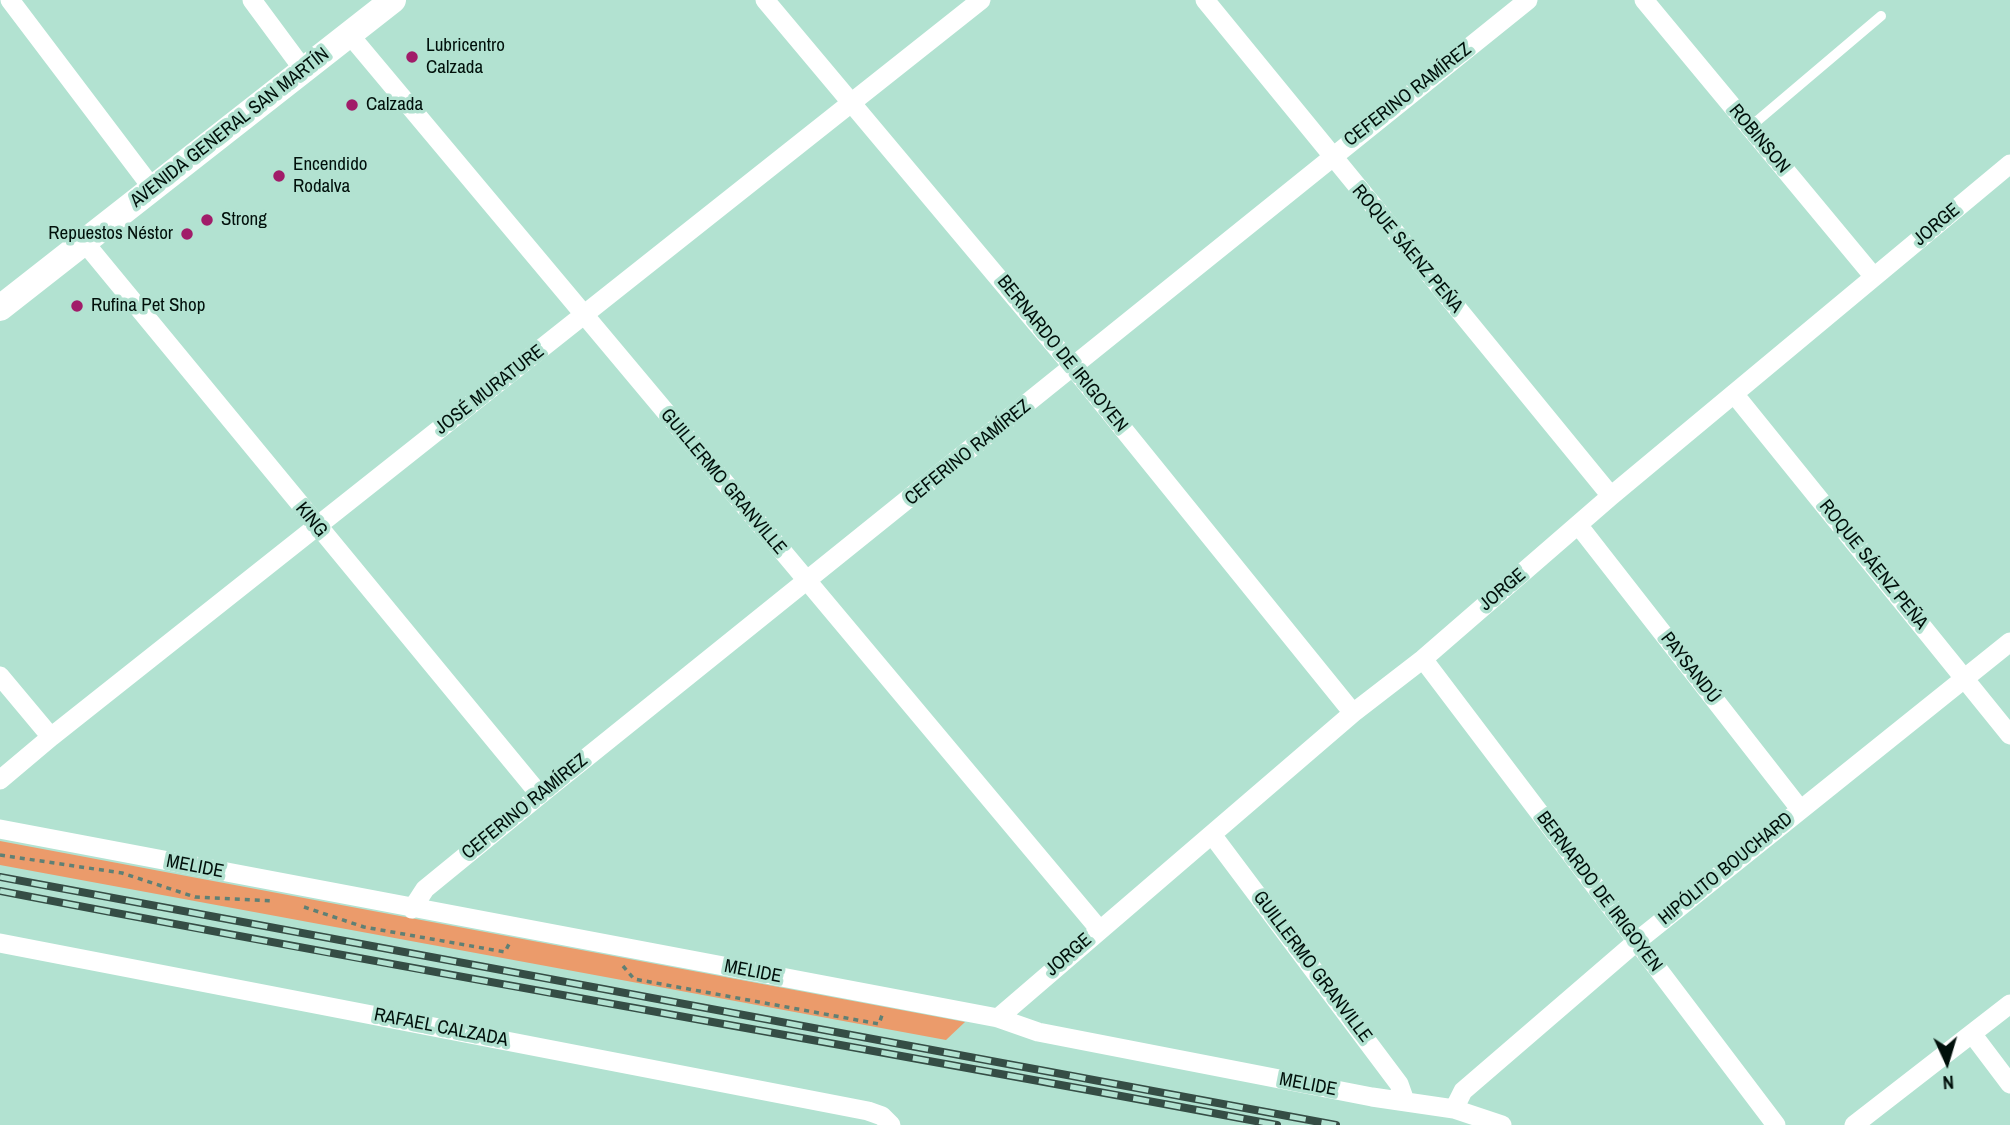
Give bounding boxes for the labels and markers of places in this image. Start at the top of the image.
place label: Lubricentro Calzada [426,35,505,79]
marker: Lubricentro Calzada [404,49,420,65]
place label: Calzada [366,94,423,116]
marker: Calzada [344,97,360,113]
place label: Encendido Rodalva [293,154,367,198]
marker: Encendido Rodalva [271,168,287,184]
place label: Strong [221,209,267,231]
marker: Strong [199,212,215,228]
place label: Repuestos Néstor [48,223,173,245]
marker: Repuestos Néstor [179,226,195,242]
place label: Rufina Pet Shop [91,295,205,317]
marker: Rufina Pet Shop [69,298,85,314]

